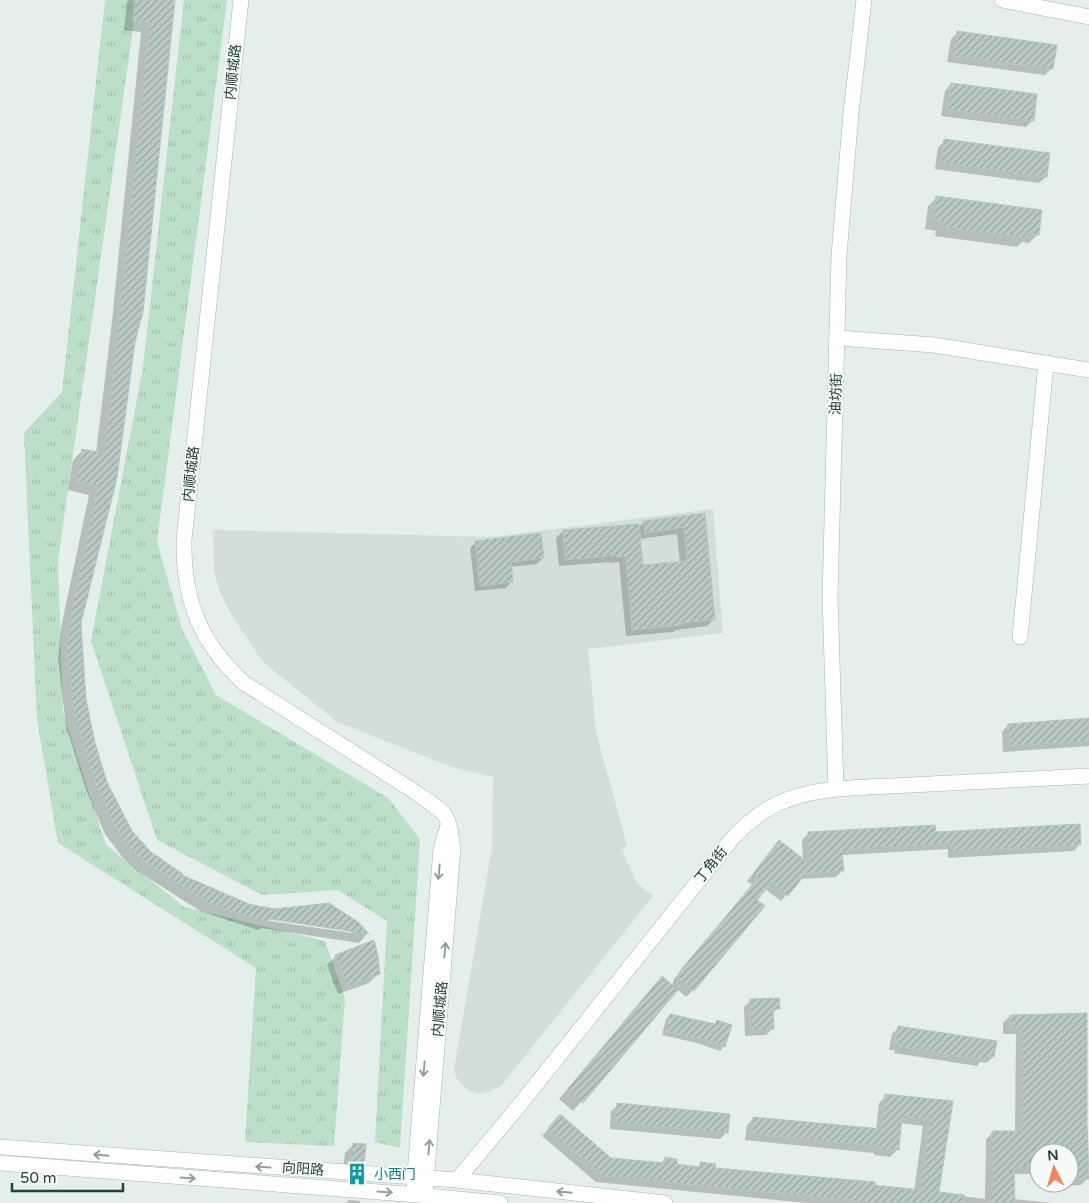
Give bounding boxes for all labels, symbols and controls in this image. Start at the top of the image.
street label: 内顺城路 [222,43,244,101]
street label: 油坊街 [827,373,845,415]
street label: 内顺城路 [180,445,202,503]
street label: 丁角街 [691,843,731,887]
one-way arrow [435,864,444,880]
one-way arrow [440,942,450,958]
street label: 内顺城路 [429,980,451,1038]
one-way arrow [419,1060,428,1076]
one-way arrow [425,1139,434,1155]
north arrow [1029,1143,1079,1193]
text: N [1047,1147,1059,1165]
one-way arrow [93,1150,109,1159]
street label: 向阳路 [281,1159,325,1179]
scale bar [12,1160,124,1192]
building icon: 小西门 [344,1161,370,1187]
one-way arrow [255,1162,271,1171]
place label: 小西门 [374,1166,416,1183]
text: 50 m [20,1169,57,1187]
one-way arrow [180,1173,196,1183]
one-way arrow [557,1187,573,1197]
one-way arrow [377,1188,393,1197]

